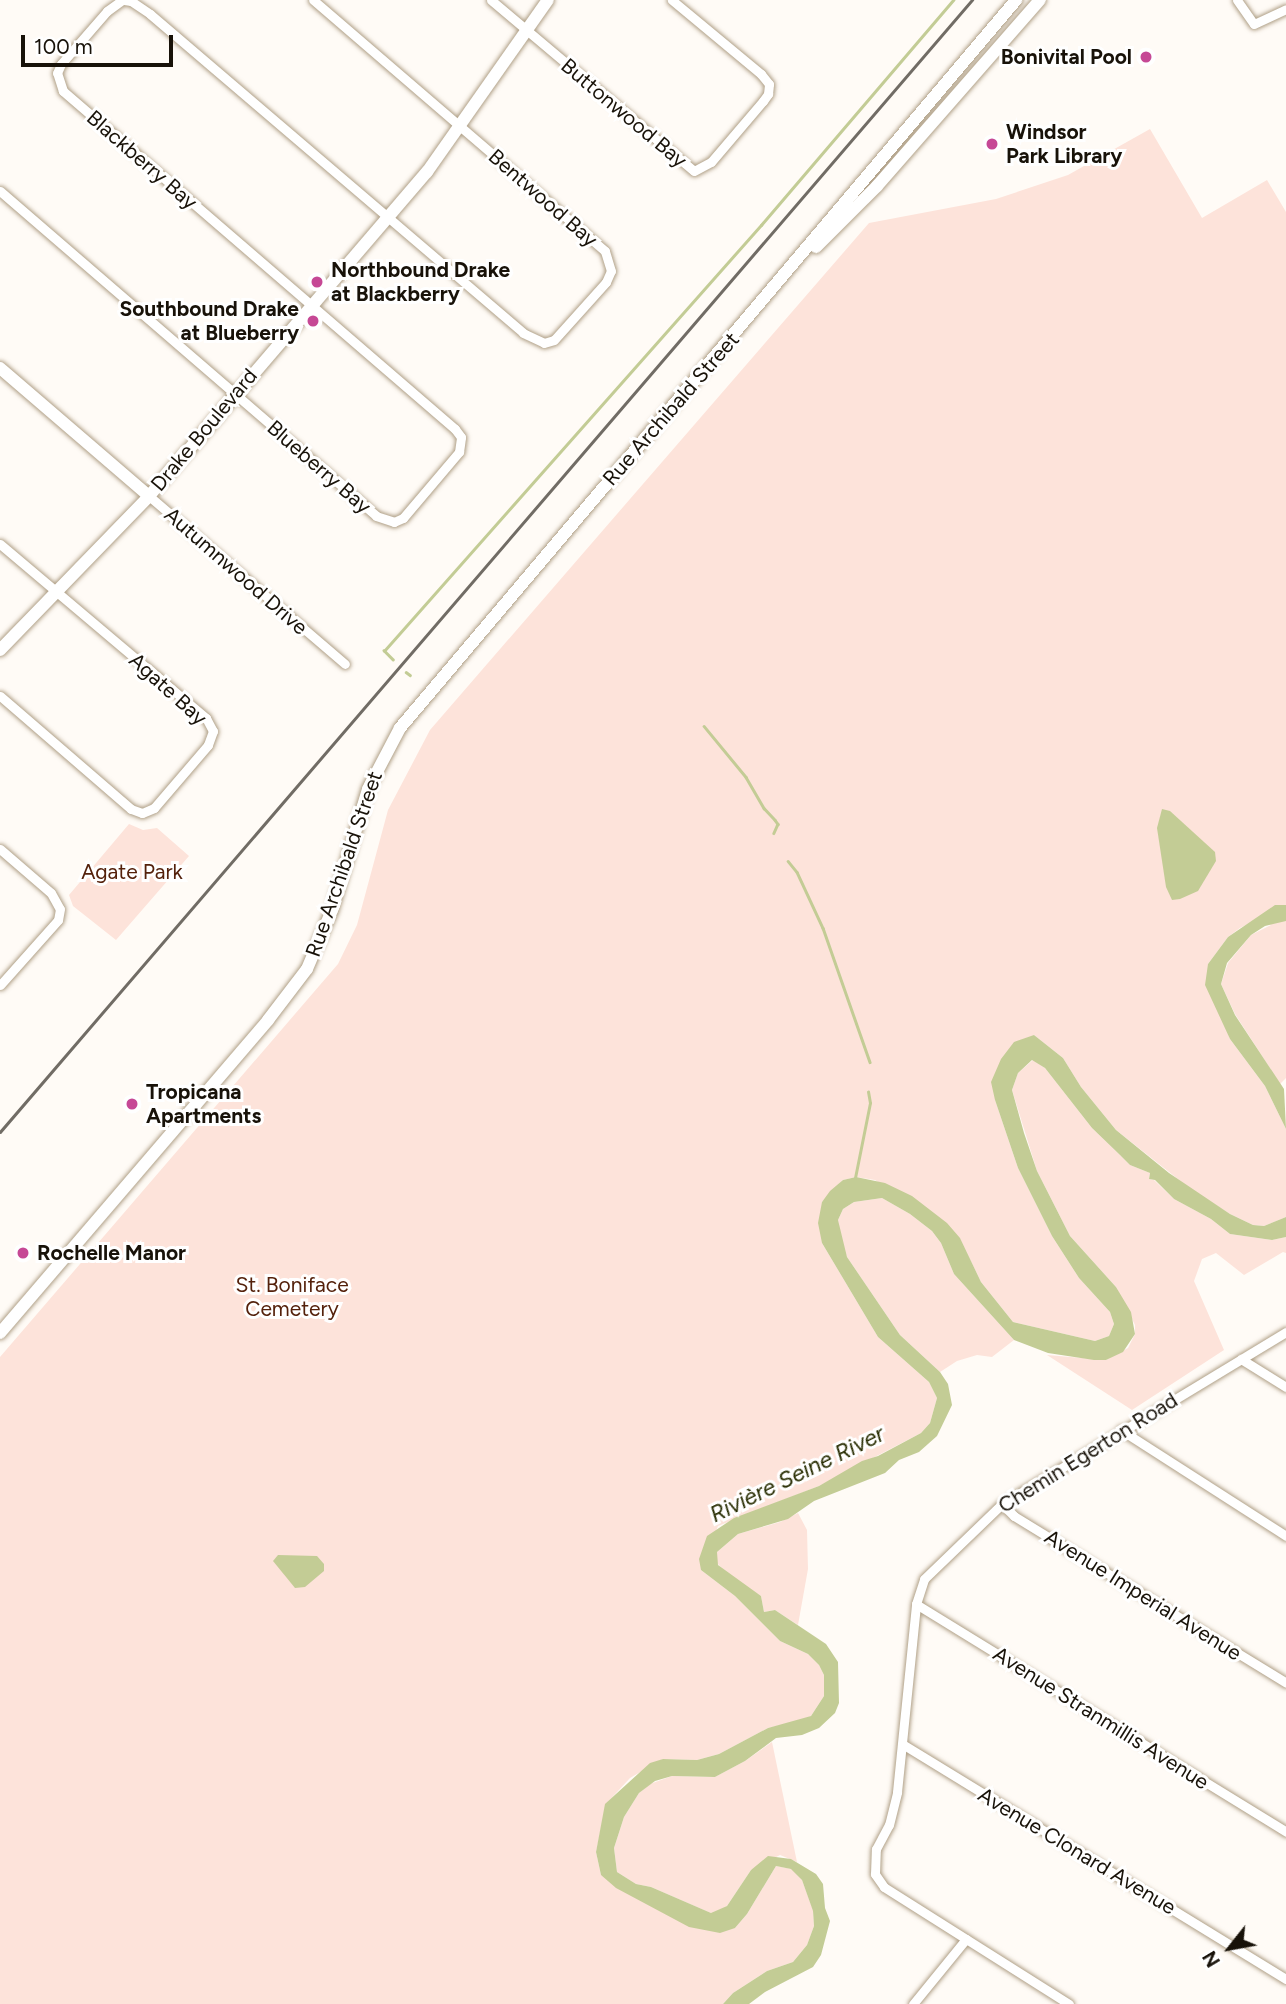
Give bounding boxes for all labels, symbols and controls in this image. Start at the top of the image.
scale bar [24,21,177,65]
text: 100 m [34,34,93,59]
place label: Bonivital Pool [1001,44,1132,70]
marker: Bonivital Pool [1138,49,1154,65]
street label: Buttonwood Bay [556,53,692,173]
street label: Blackberry Bay [82,105,202,215]
place label: Windsor Park Library [1006,119,1122,169]
marker: Windsor Park Library [984,136,1000,152]
street label: Bentwood Bay [483,144,603,252]
place label: Northbound Drake at Blackberry [331,257,510,307]
marker: Northbound Drake at Blackberry [309,274,325,290]
place label: Southbound Drake at Blueberry [119,296,299,346]
marker: Southbound Drake at Blueberry [305,313,321,329]
street label: Rue Archibald Street [598,327,744,491]
street label: Drake Boulevard [145,364,263,496]
street label: Blueberry Bay [262,415,376,519]
street label: Autumnwood Drive [159,502,313,640]
street label: Agate Bay [124,647,212,731]
street label: Rue Archibald Street [300,768,388,960]
park label: Agate Park [81,859,183,885]
place label: Tropicana Apartments [146,1079,261,1129]
marker: Tropicana Apartments [124,1096,140,1112]
place label: Rochelle Manor [37,1240,186,1266]
marker: Rochelle Manor [15,1245,31,1261]
park label: St. Boniface Cemetery [235,1272,349,1322]
street label: Chemin Egerton Road [994,1388,1182,1518]
water label: Rivière Seine River [705,1420,889,1528]
street label: Avenue Imperial Avenue [1040,1524,1246,1666]
street label: Avenue Stranmillis Avenue [989,1641,1213,1795]
street label: Avenue Clonard Avenue [974,1782,1180,1920]
north arrow [1195,1913,1265,1983]
text: N [1198,1947,1225,1971]

